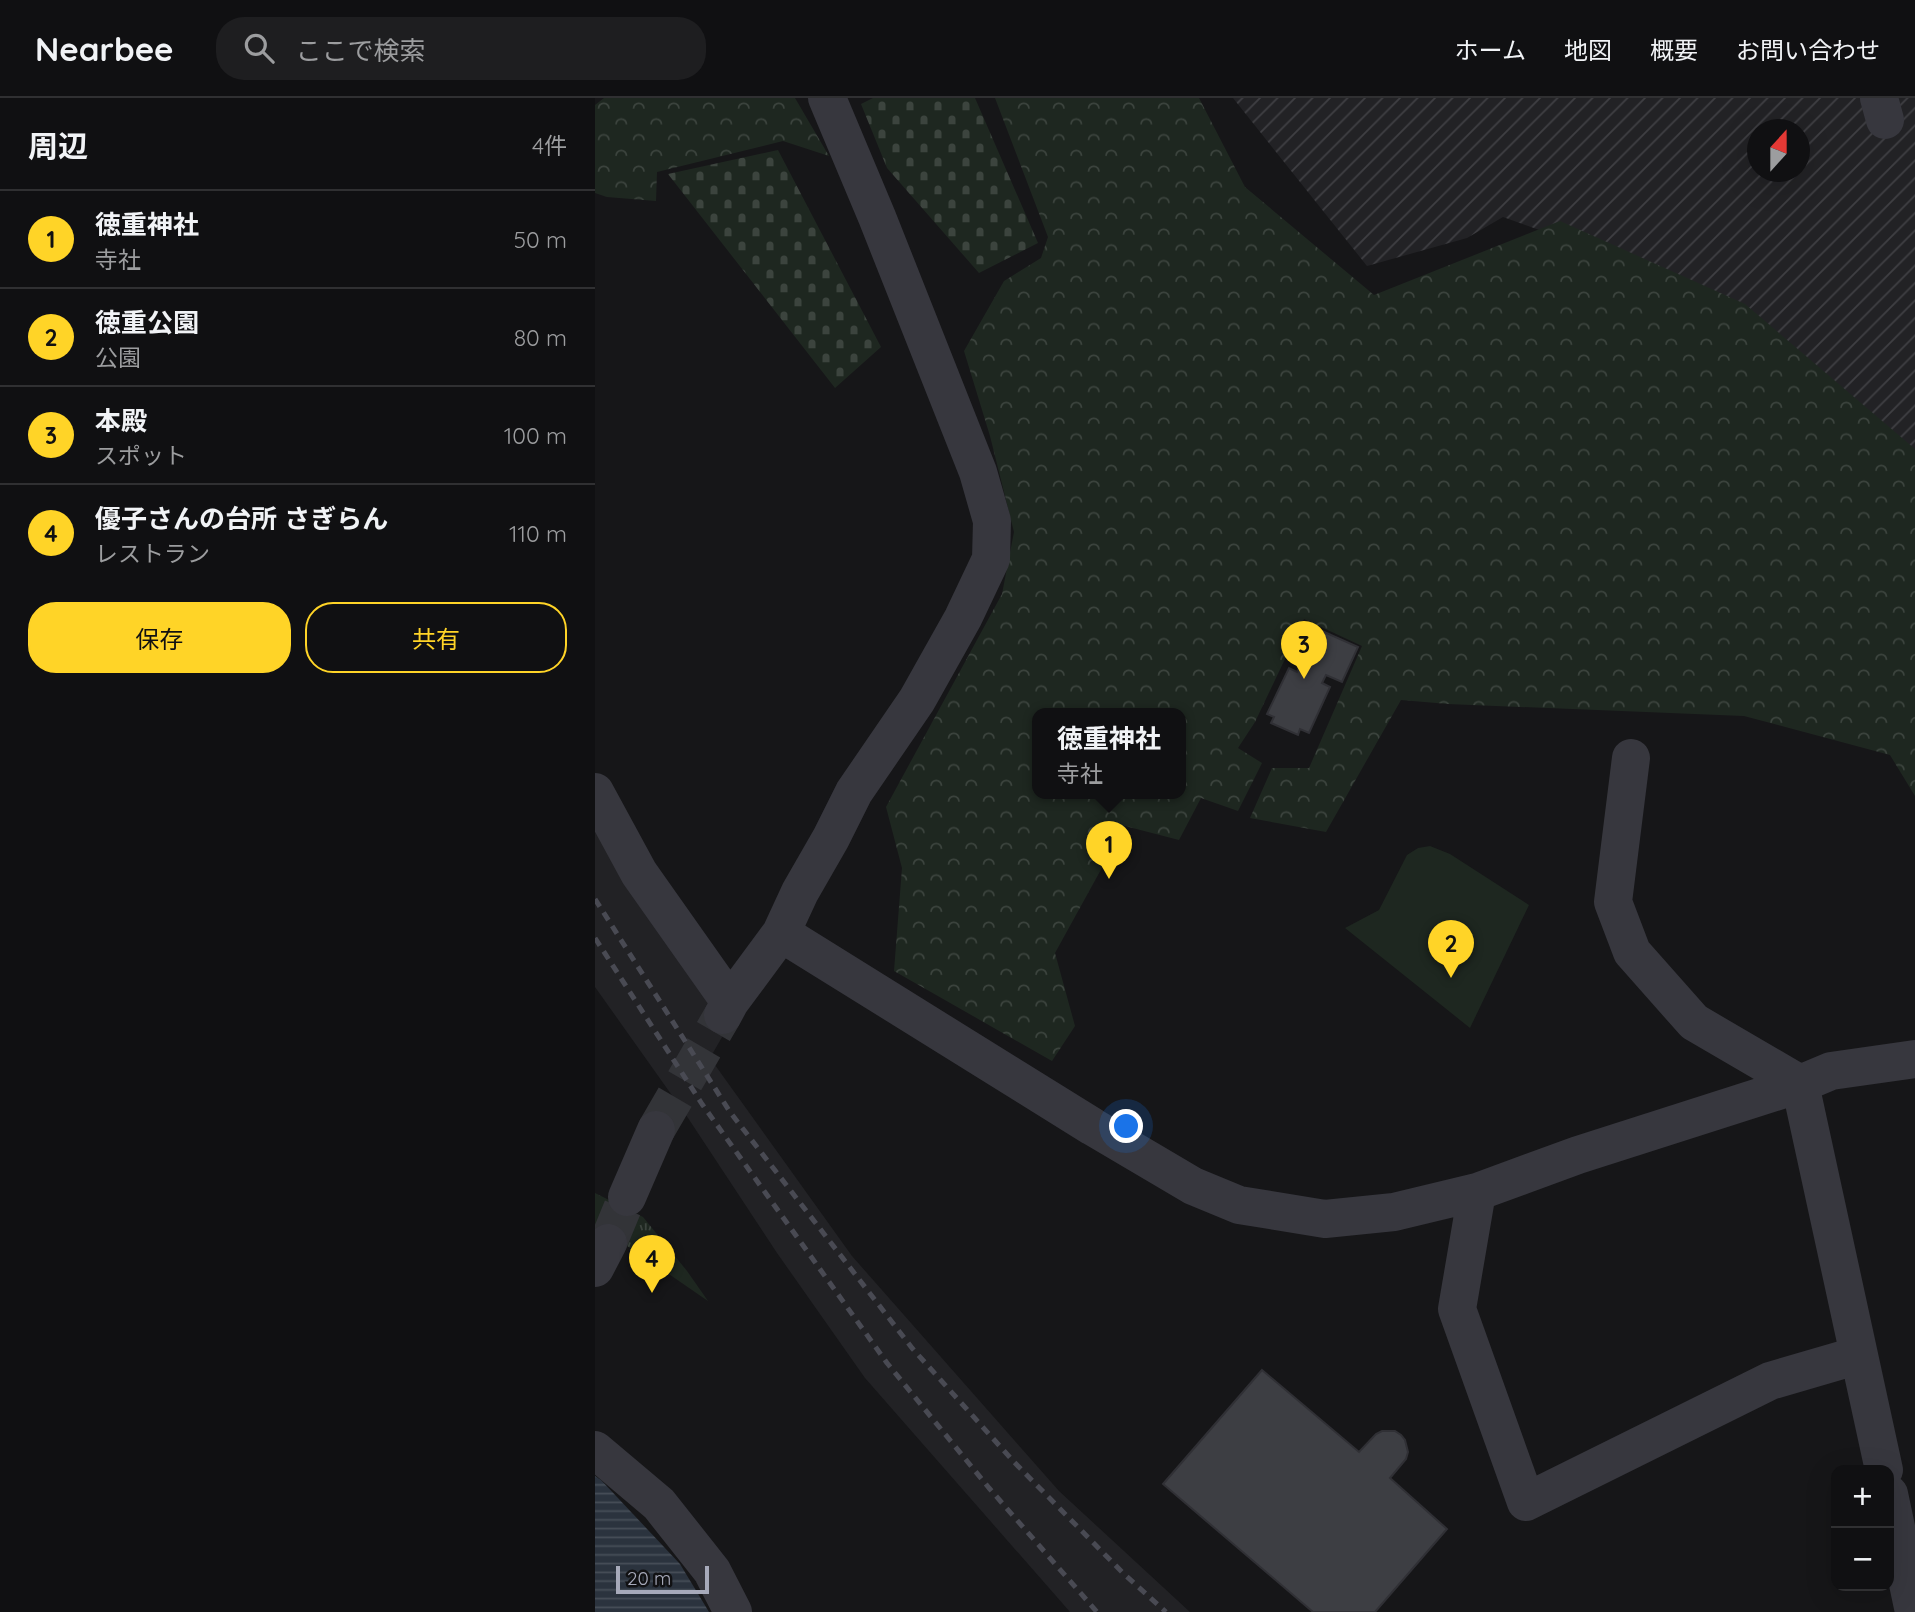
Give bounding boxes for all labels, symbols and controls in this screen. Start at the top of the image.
search box [216,17,706,80]
text: Nearbee [35,28,174,69]
icon: search [240,29,278,67]
text: ここで検索 [296,34,426,67]
text: ホーム [1455,35,1526,65]
text: 地図 [1564,35,1612,65]
text: 概要 [1650,35,1698,65]
text: お問い合わせ [1736,35,1880,65]
north arrow [1747,119,1810,182]
text: 周辺 [28,127,88,165]
text: 4件 [532,131,567,160]
text: 徳重神社 [95,208,199,241]
text: 1 [47,225,55,254]
text: 50 m [514,225,567,254]
text: 寺社 [95,245,141,274]
text: 徳重公園 [95,306,199,339]
text: 2 [44,323,58,352]
text: 80 m [514,323,567,352]
text: 公園 [95,343,141,372]
text: 本殿 [95,404,147,437]
text: 3 [45,421,57,450]
text: 100 m [504,421,567,450]
text: スポット [95,441,187,470]
text: 優子さんの台所 さぎらん [95,502,388,535]
text: 4 [44,519,58,548]
text: 110 m [509,519,567,548]
text: レストラン [95,539,210,568]
button: 保存 [28,602,291,673]
button: 共有 [305,602,567,673]
pin: 3 [1281,621,1327,679]
popup [1032,708,1186,799]
text: 徳重神社 [1057,722,1161,755]
text: 寺社 [1057,759,1103,788]
pin: 1 [1086,821,1132,879]
pin: 2 [1428,920,1474,978]
your location [1109,1109,1143,1143]
pin: 4 [629,1235,675,1293]
map controls [1831,1465,1894,1591]
button: + [1831,1465,1894,1528]
button: − [1831,1528,1894,1591]
scale bar [616,1563,709,1595]
text: 20 m [627,1566,671,1590]

